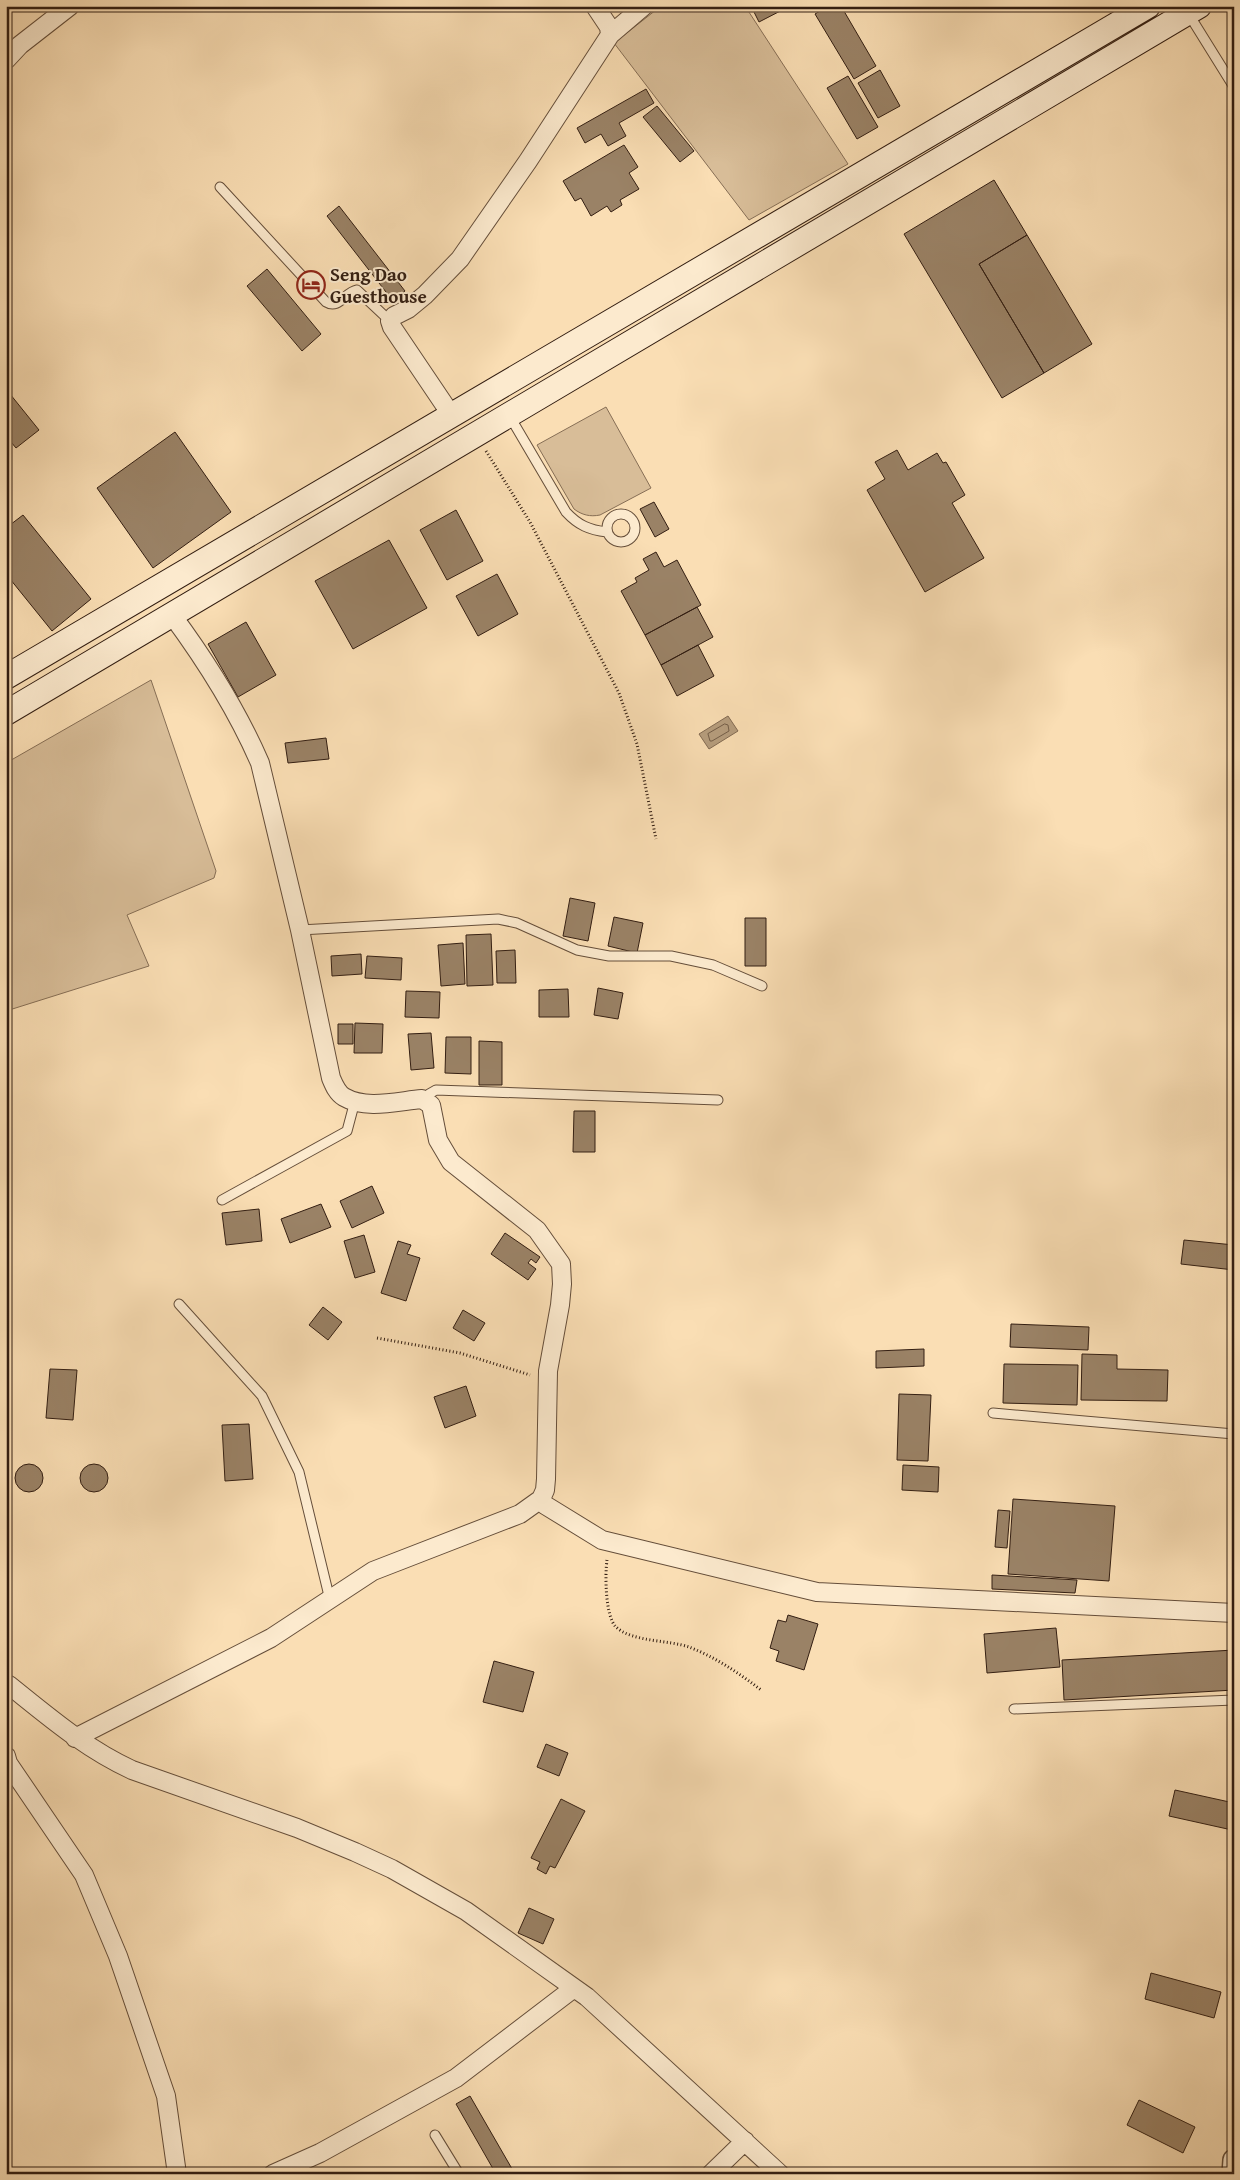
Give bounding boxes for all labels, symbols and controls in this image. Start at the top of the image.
place label: Seng Dao Guesthouse [330,260,427,310]
hotel icon: Seng Dao Guesthouse [296,270,326,300]

